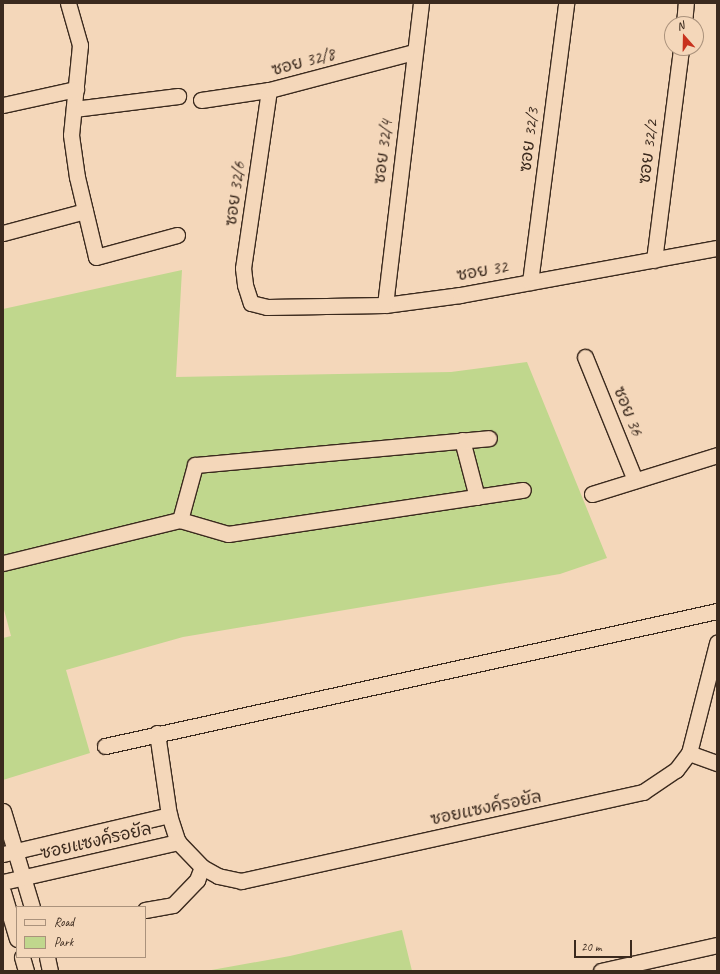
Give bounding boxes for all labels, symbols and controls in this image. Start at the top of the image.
north arrow [664,16,704,56]
text: N [675,18,686,33]
street label: ซอย 32/8 [269,44,337,80]
street label: ซอย 32/3 [515,107,543,173]
street label: ซอย 32/4 [369,119,397,185]
street label: ซอย 32/2 [634,119,662,185]
street label: ซอย 32/6 [220,161,250,227]
street label: ซอย 32 [455,257,509,285]
street label: ซอย 36 [609,383,647,439]
street label: ซอยแซงค์รอยัล [429,786,543,830]
street label: ซอยแซงค์รอยัล [39,818,153,864]
legend [16,906,146,958]
text: Road [54,914,74,930]
scale bar [576,932,634,958]
text: Park [54,934,73,950]
text: 20 m [581,939,601,955]

